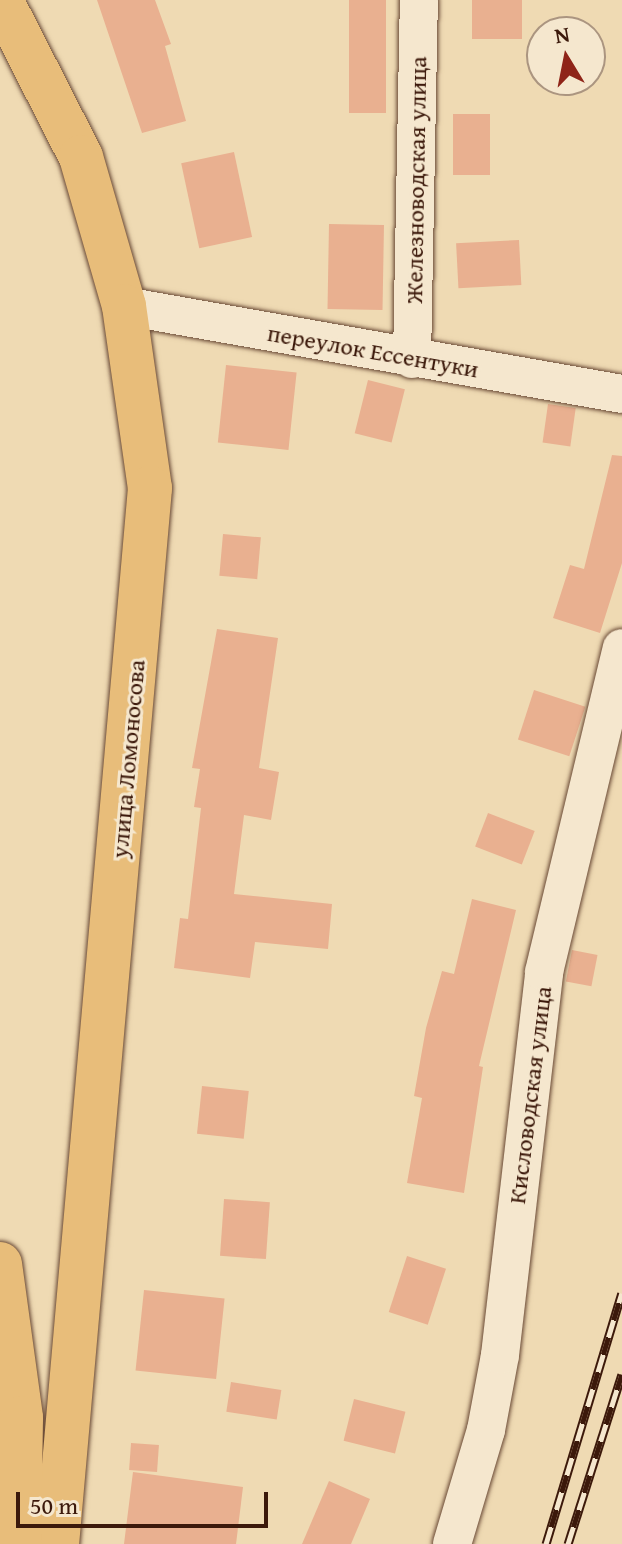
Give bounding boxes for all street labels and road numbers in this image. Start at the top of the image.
street label: Железноводская улица [399,56,433,304]
street label: переулок Ессентуки [265,318,481,384]
street label: улица Ломоносова [105,659,151,859]
street label: Кисловодская улица [502,985,558,1205]

